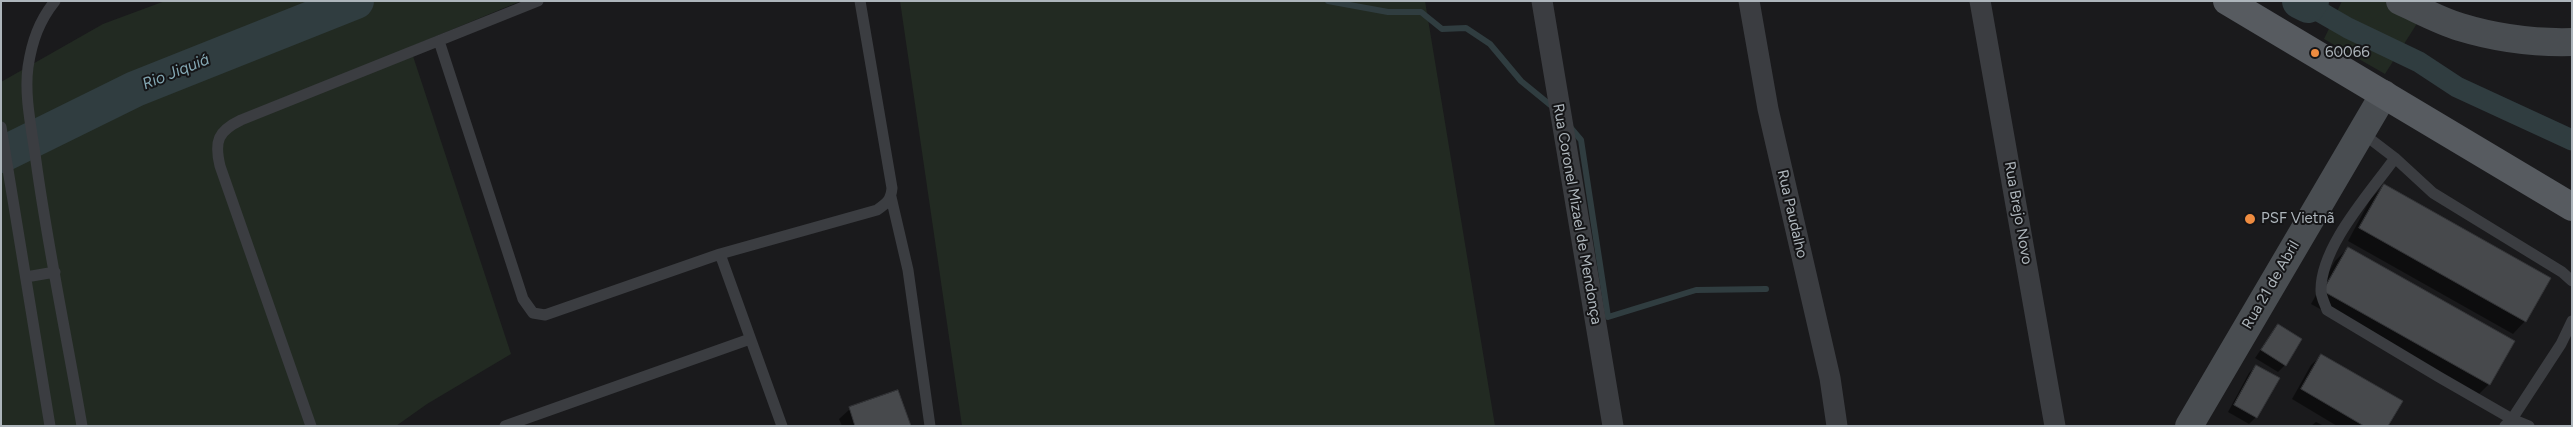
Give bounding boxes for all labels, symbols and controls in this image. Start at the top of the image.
place label: 60066 [2325,44,2370,62]
marker: 60066 [2309,47,2321,59]
water label: Rio Jiquiá [140,50,212,94]
street label: Rua Coronel Mizael de Mendonça [1549,102,1605,326]
street label: Rua Brejo Novo [2000,160,2036,266]
street label: Rua Paudalho [1773,168,1811,260]
place label: PSF Vietnã [2261,210,2334,228]
marker: PSF Vietnã [2243,212,2257,226]
street label: Rua 21 de Abril [2238,238,2304,332]

